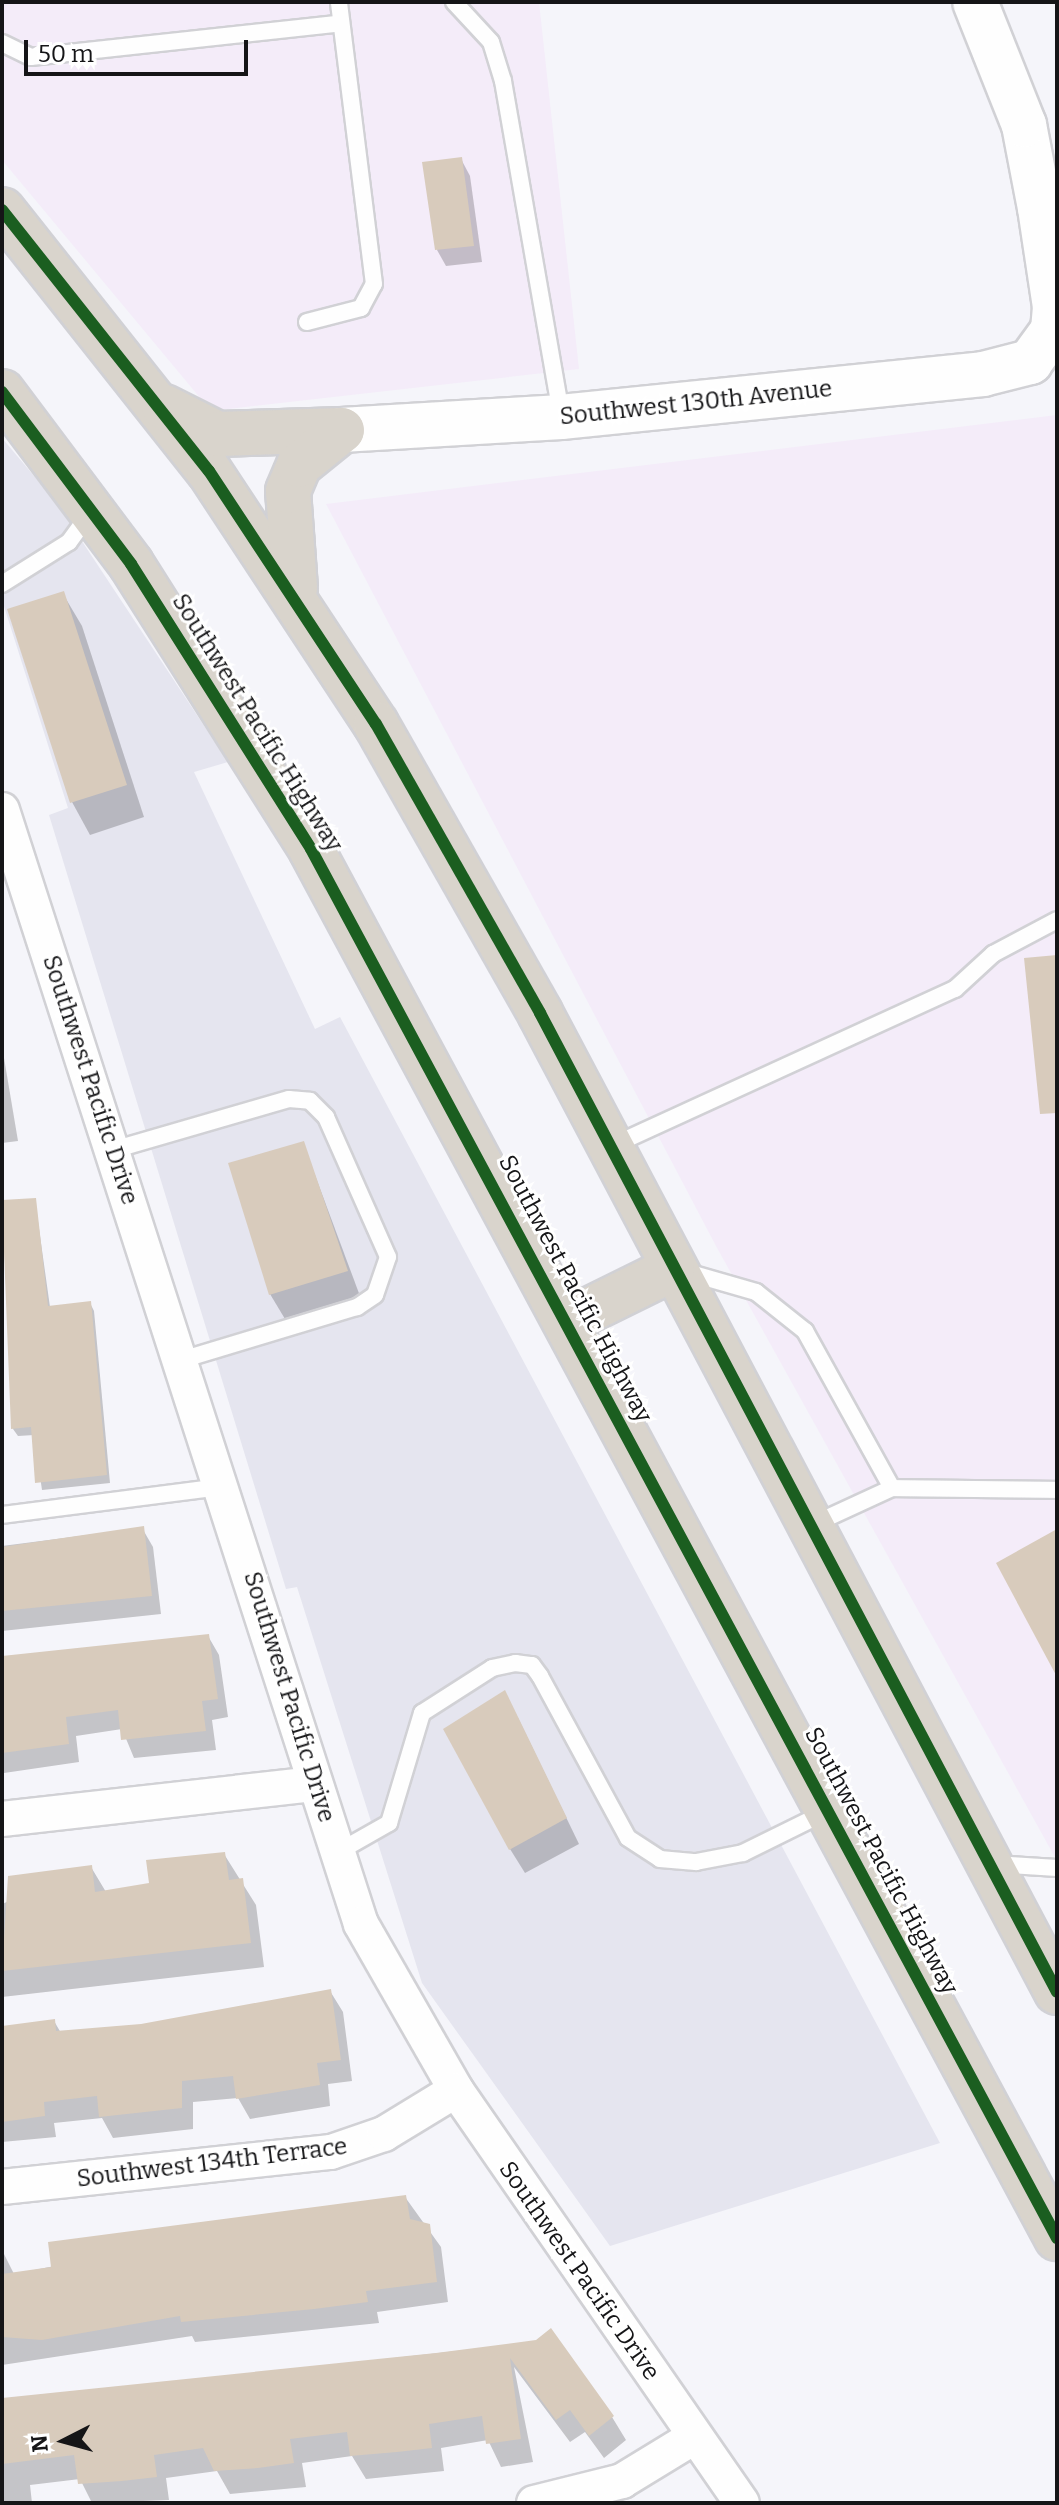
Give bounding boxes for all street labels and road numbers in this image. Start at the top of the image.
street label: Southwest 130th Avenue [558,374,834,432]
street label: Southwest Pacific Highway [166,589,348,857]
street label: Southwest Pacific Drive [36,952,144,1208]
street label: Southwest Pacific Highway [492,1150,658,1428]
street label: Southwest Pacific Drive [237,1568,341,1826]
street label: Southwest Pacific Highway [798,1722,964,2000]
street label: Southwest 134th Terrace [75,2132,349,2194]
street label: Southwest Pacific Drive [493,2156,665,2386]

